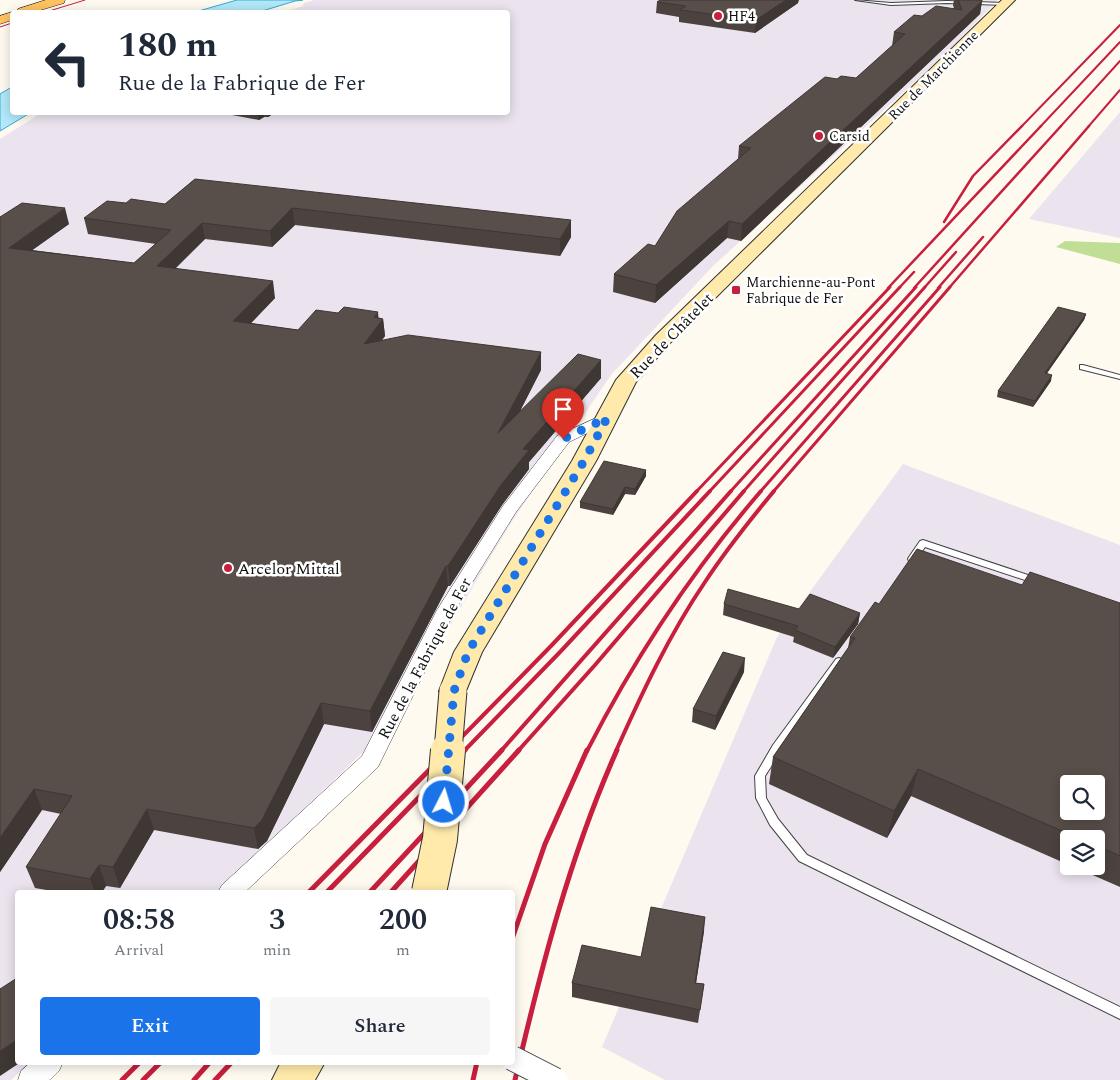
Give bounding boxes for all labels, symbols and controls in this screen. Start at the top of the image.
place label: HF4 [728,6,755,27]
marker: HF4 [712,10,724,22]
text: 180 m [118,19,217,72]
street label: Rue de Marchienne [883,25,983,125]
icon: left [35,30,100,95]
text: Rue de la Fabrique de Fer [118,67,365,100]
place label: Carsid [829,126,870,147]
marker: Carsid [813,130,825,142]
place label: Marchienne-au-Pont Fabrique de Fer [746,272,876,309]
marker: Marchienne-au-Pont Fabrique de Fer [730,284,742,296]
street label: Rue de Châtelet [624,287,720,384]
pin [542,388,584,439]
icon: arrive [549,395,577,423]
place label: Arcelor Mittal [238,557,340,581]
marker: Arcelor Mittal [222,562,234,574]
street label: Rue de la Fabrique de Fer [372,573,478,744]
position arrow [417,775,469,827]
map controls [1060,775,1105,875]
button: search [1060,775,1105,820]
button: layers [1060,830,1105,875]
text: 08:58 [103,897,175,943]
text: 3 [269,897,285,943]
text: 200 [379,897,427,943]
text: Arrival [114,938,164,962]
text: min [263,938,291,962]
text: m [396,938,410,962]
button: Exit [40,997,260,1055]
button: Share [270,997,490,1055]

